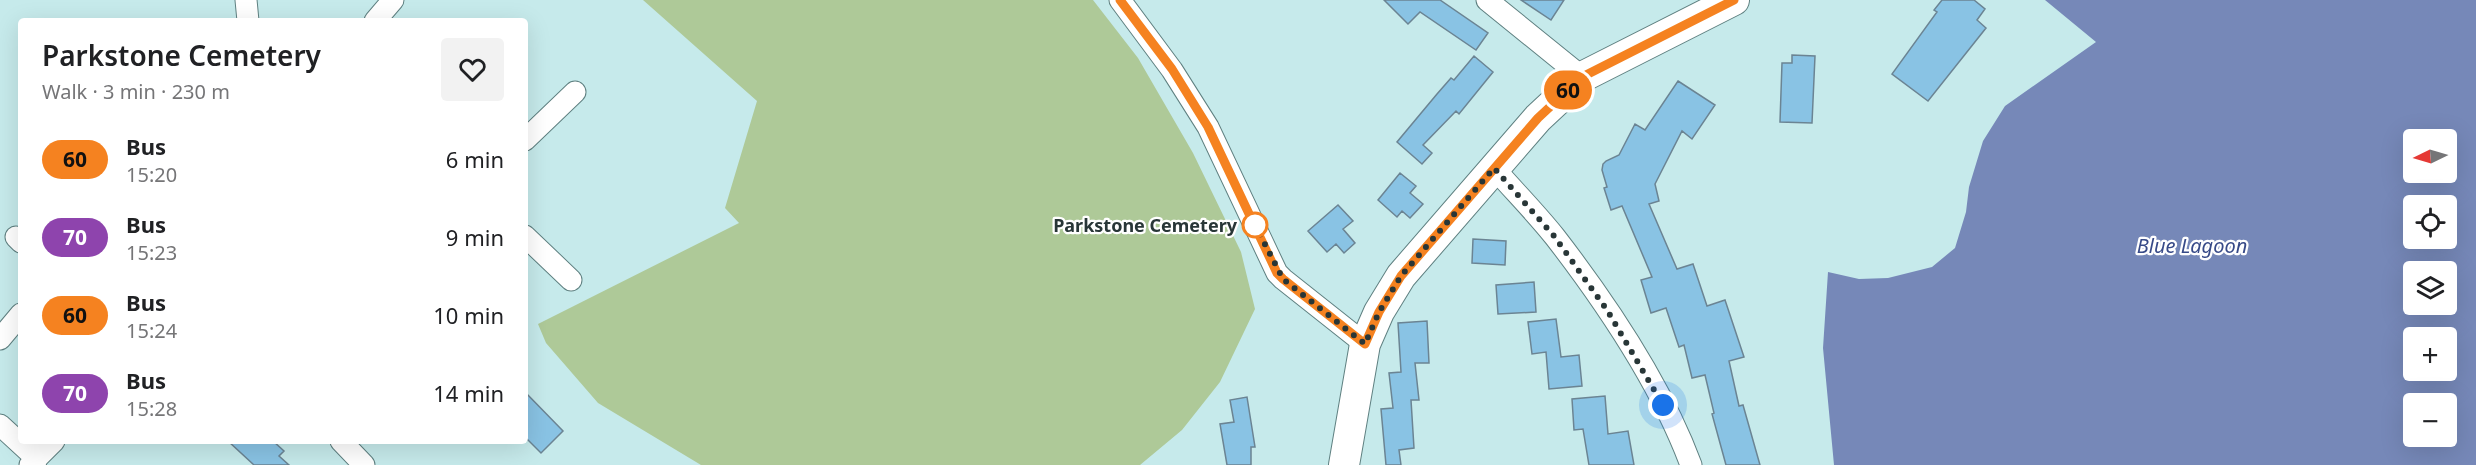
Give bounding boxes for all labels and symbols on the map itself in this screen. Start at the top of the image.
line badge: 60 [1541,70,1595,110]
north arrow [2403,129,2457,183]
marker: Parkstone Cemetery [1242,212,1268,238]
place label: Parkstone Cemetery [1053,213,1238,237]
water label: Blue Lagoon [2137,232,2247,259]
your location [1648,390,1678,420]

